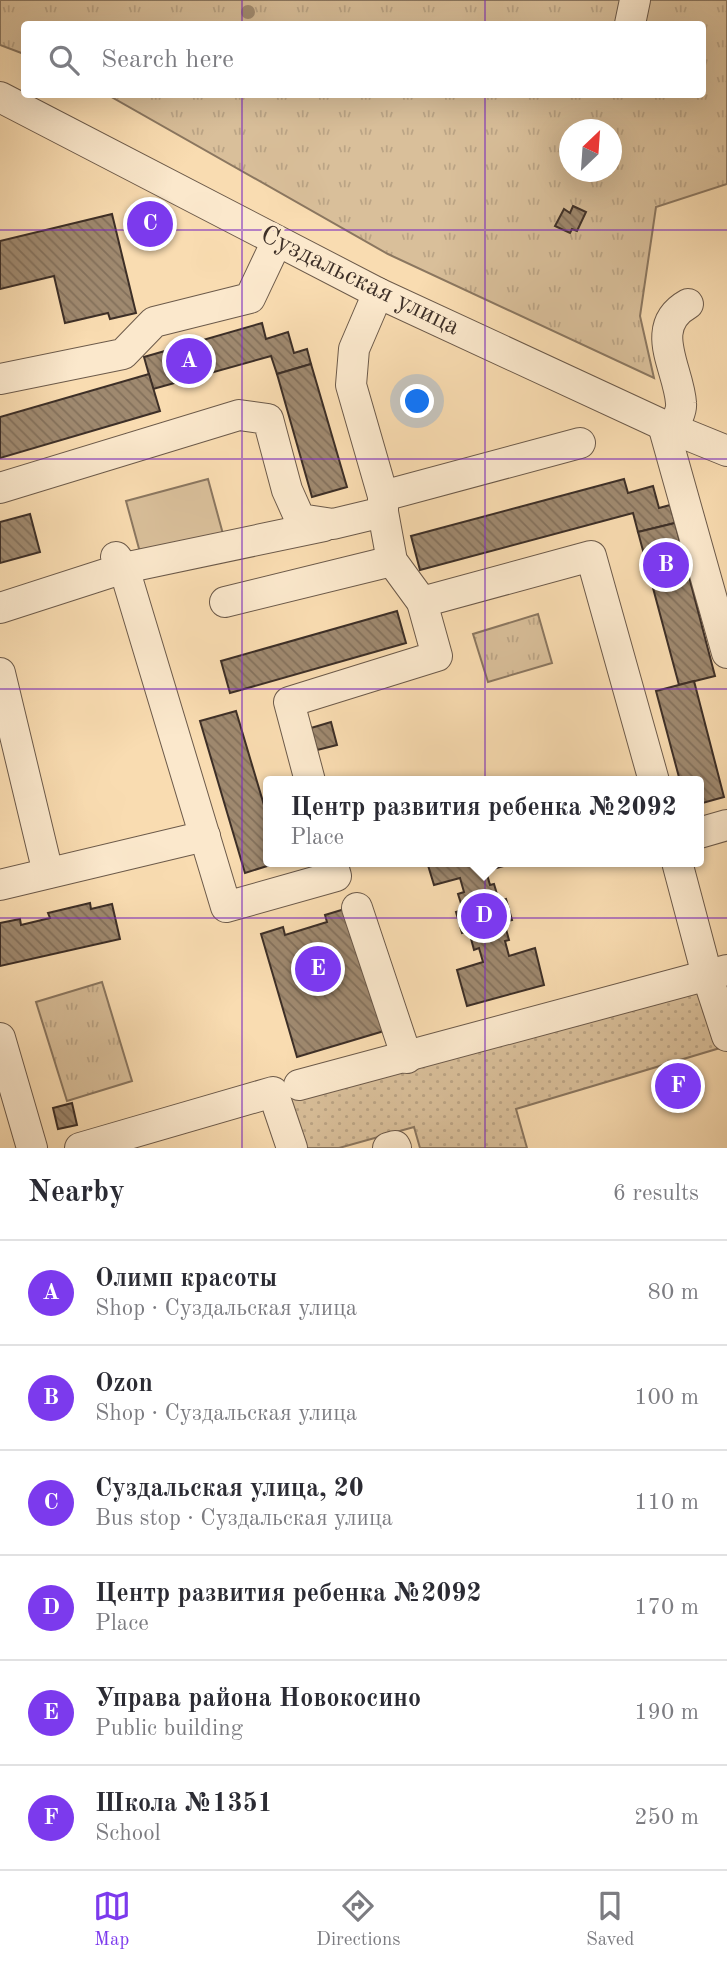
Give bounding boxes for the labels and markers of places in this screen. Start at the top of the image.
pin: C [127,198,173,250]
pin: A [166,335,212,387]
pin: B [643,539,689,591]
pin: D [461,890,507,942]
pin: E [295,943,341,995]
pin: F [655,1060,701,1112]

